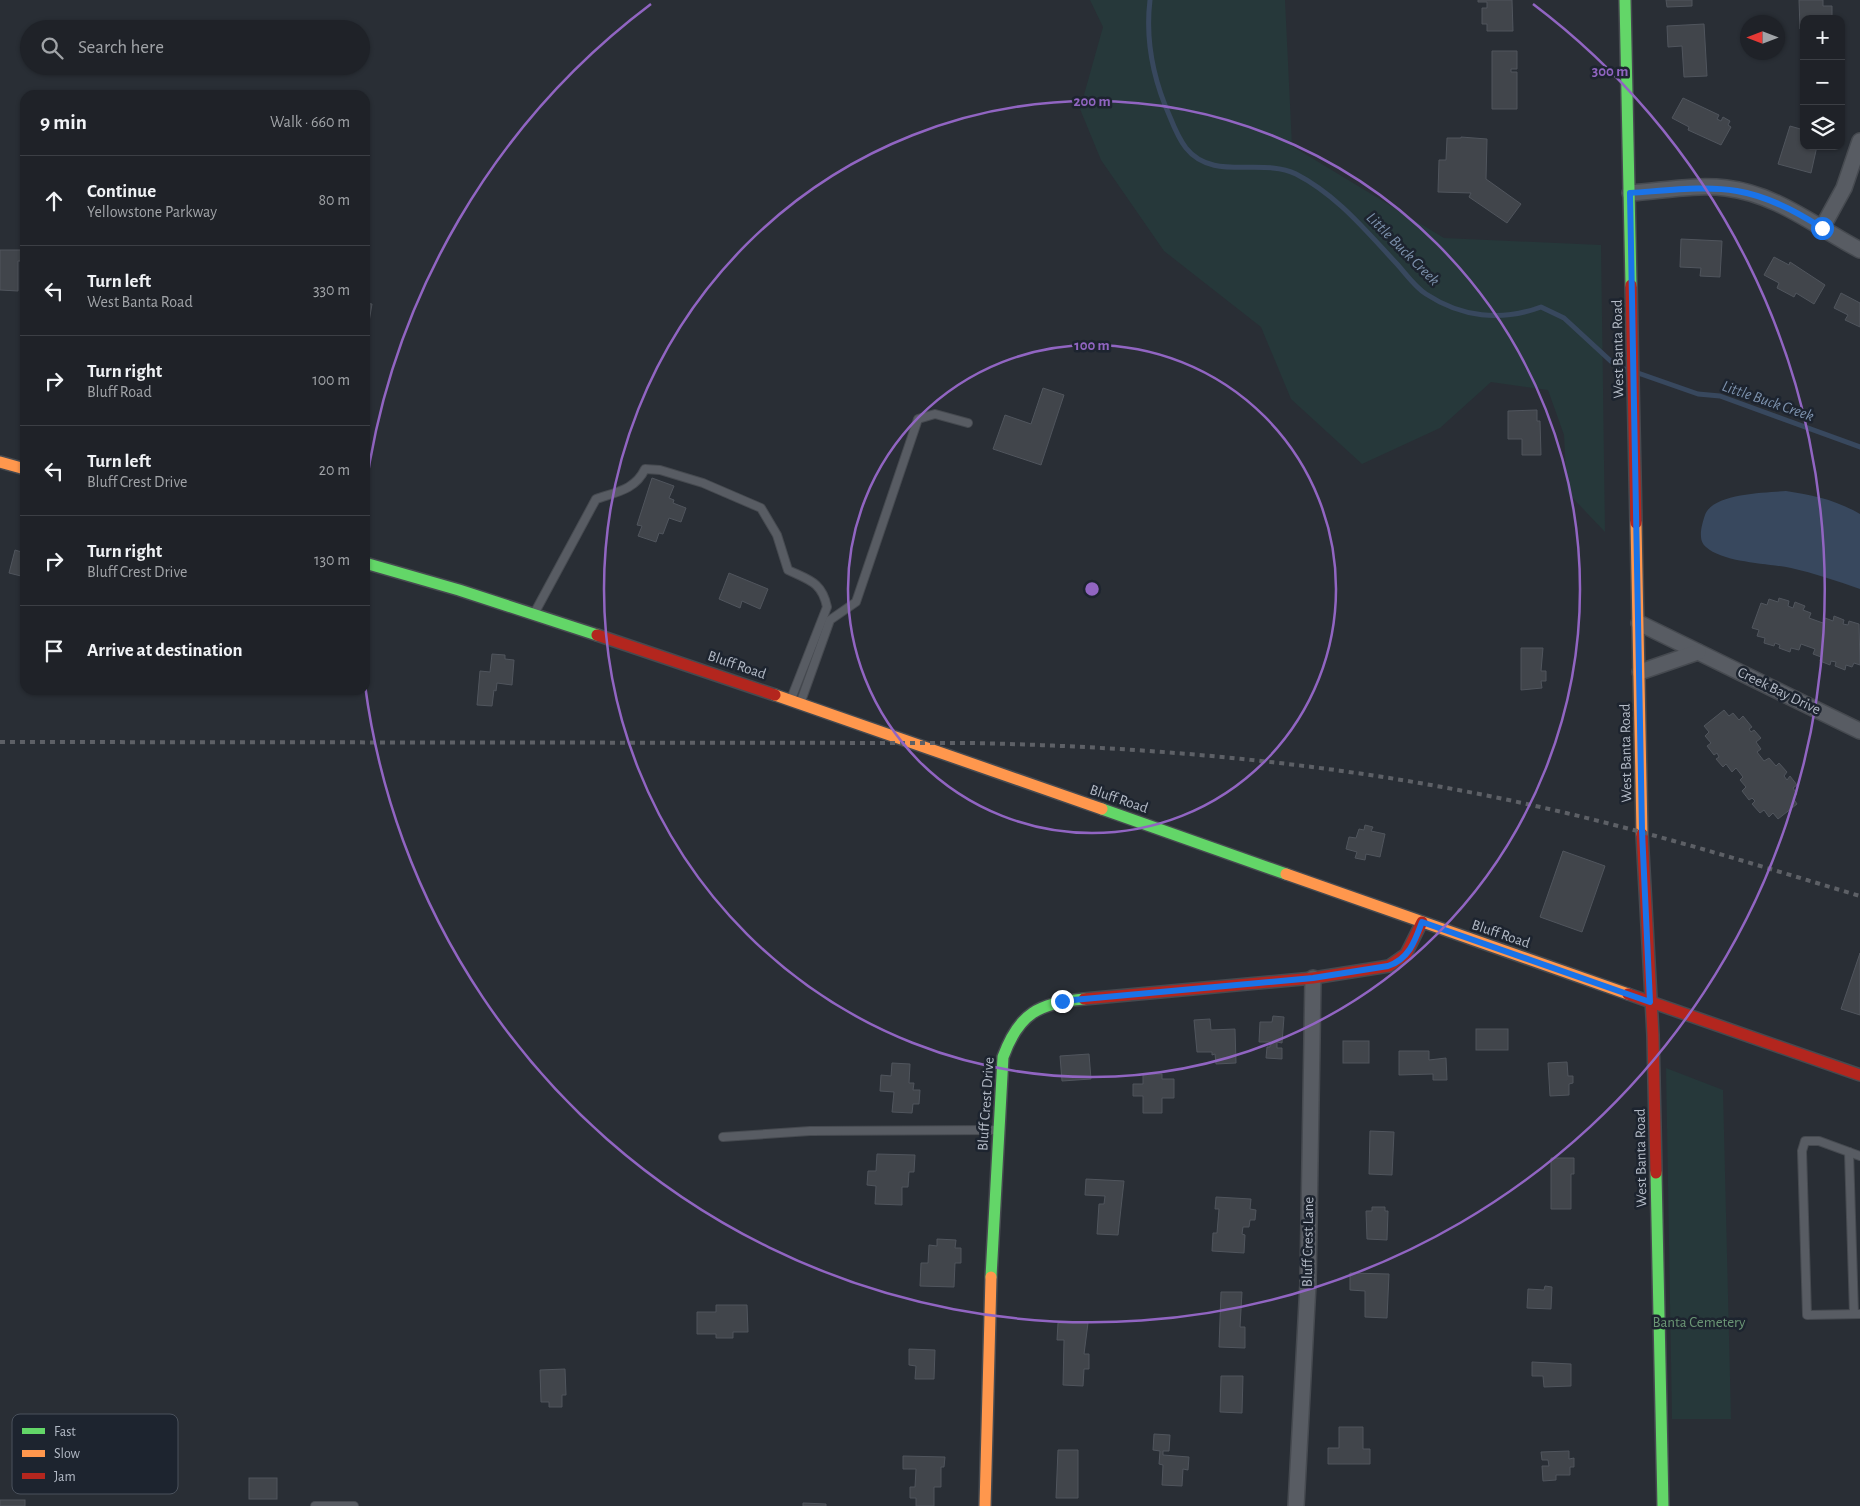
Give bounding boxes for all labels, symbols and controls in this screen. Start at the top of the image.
north arrow [1740,15,1785,60]
map controls [1800,15,1845,150]
button: + [1800,15,1845,60]
search box [20,20,370,75]
icon: search [38,34,66,62]
text: Search here [78,38,164,57]
button: − [1800,60,1845,105]
text: 300 m [1592,64,1628,79]
text: 200 m [1073,94,1111,109]
button: layers [1800,105,1845,150]
text: 9 min [40,112,87,133]
text: Walk · 660 m [270,114,350,130]
text: Continue [87,182,156,201]
icon: ahead [40,187,68,215]
text: 80 m [319,192,350,208]
text: Yellowstone Parkway [87,204,217,220]
water label: Little Buck Creek [1363,209,1443,289]
route start [1811,217,1834,240]
text: Turn left [87,272,151,291]
icon: left [40,277,68,305]
text: 330 m [313,282,350,298]
text: West Banta Road [87,294,193,310]
street label: West Banta Road [1610,299,1626,399]
text: 100 m [1074,338,1110,353]
text: Turn right [87,362,162,381]
icon: right [40,367,68,395]
text: 100 m [312,372,350,388]
water label: Little Buck Creek [1720,378,1816,424]
text: Bluff Road [87,384,152,400]
text: Turn left [87,452,151,471]
icon: left [40,457,68,485]
text: 20 m [319,462,350,478]
text: Bluff Crest Drive [87,474,187,490]
text: Turn right [87,542,162,561]
icon: right [40,547,68,575]
text: 130 m [314,552,350,568]
text: Bluff Crest Drive [87,564,187,580]
centre of rings [1083,580,1101,598]
icon: arrive [40,637,68,665]
text: Arrive at destination [87,641,243,660]
street label: Bluff Road [706,648,768,682]
street label: Creek Bay Drive [1735,664,1823,718]
street label: West Banta Road [1618,703,1634,803]
street label: Bluff Road [1088,782,1150,816]
street label: Bluff Road [1470,917,1532,951]
route end [1051,990,1074,1013]
street label: Bluff Crest Drive [975,1056,997,1151]
street label: West Banta Road [1633,1108,1649,1208]
street label: Bluff Crest Lane [1300,1197,1316,1287]
park label: Banta Cemetery [1652,1315,1746,1330]
legend [12,1414,178,1494]
text: Fast [54,1425,76,1439]
text: Slow [54,1447,81,1461]
text: Jam [54,1470,76,1484]

